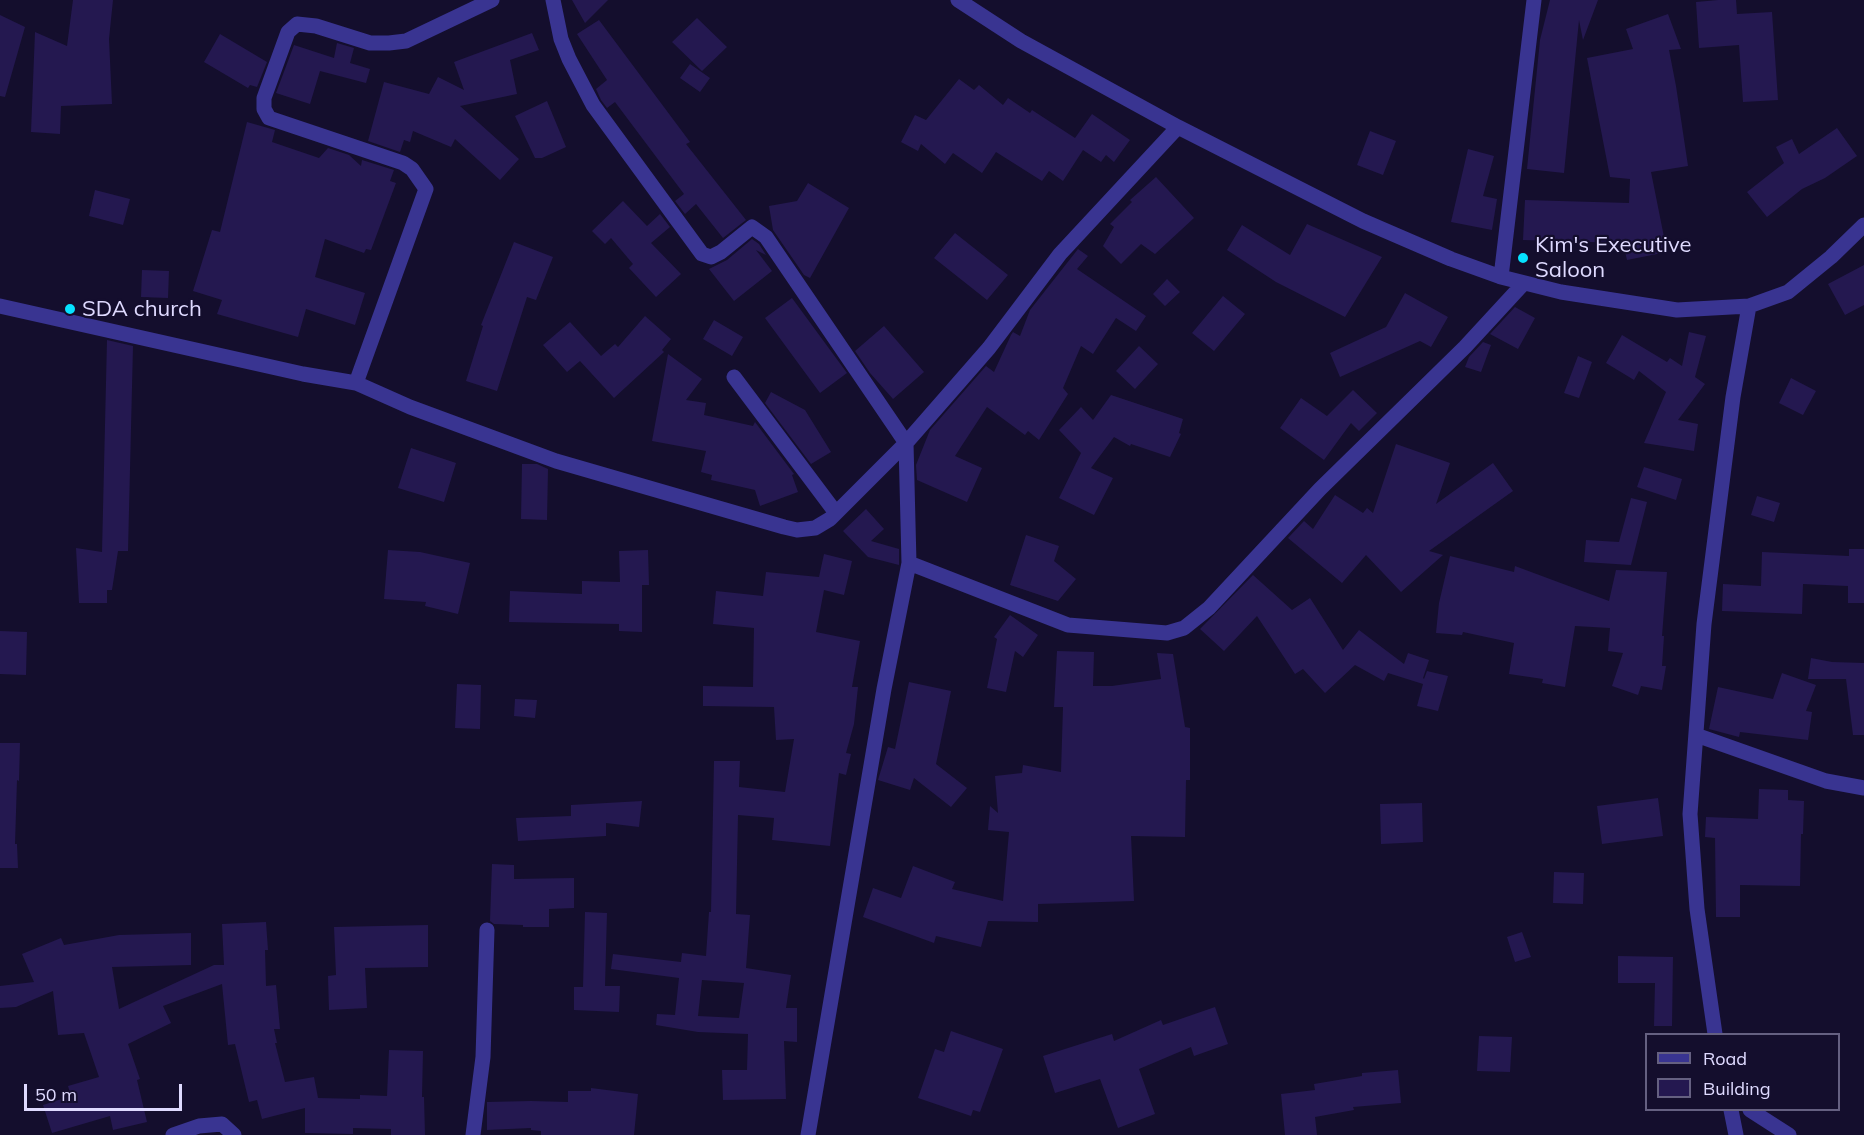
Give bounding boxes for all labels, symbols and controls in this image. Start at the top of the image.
place label: Kim's Executive Saloon [1535,232,1691,284]
marker: Kim's Executive Saloon [1516,251,1530,265]
place label: SDA church [82,296,202,322]
marker: SDA church [63,302,77,316]
legend [1645,1033,1840,1111]
text: Road [1703,1047,1747,1070]
scale bar [27,1072,184,1110]
text: Building [1703,1077,1771,1100]
text: 50 m [35,1083,77,1106]

